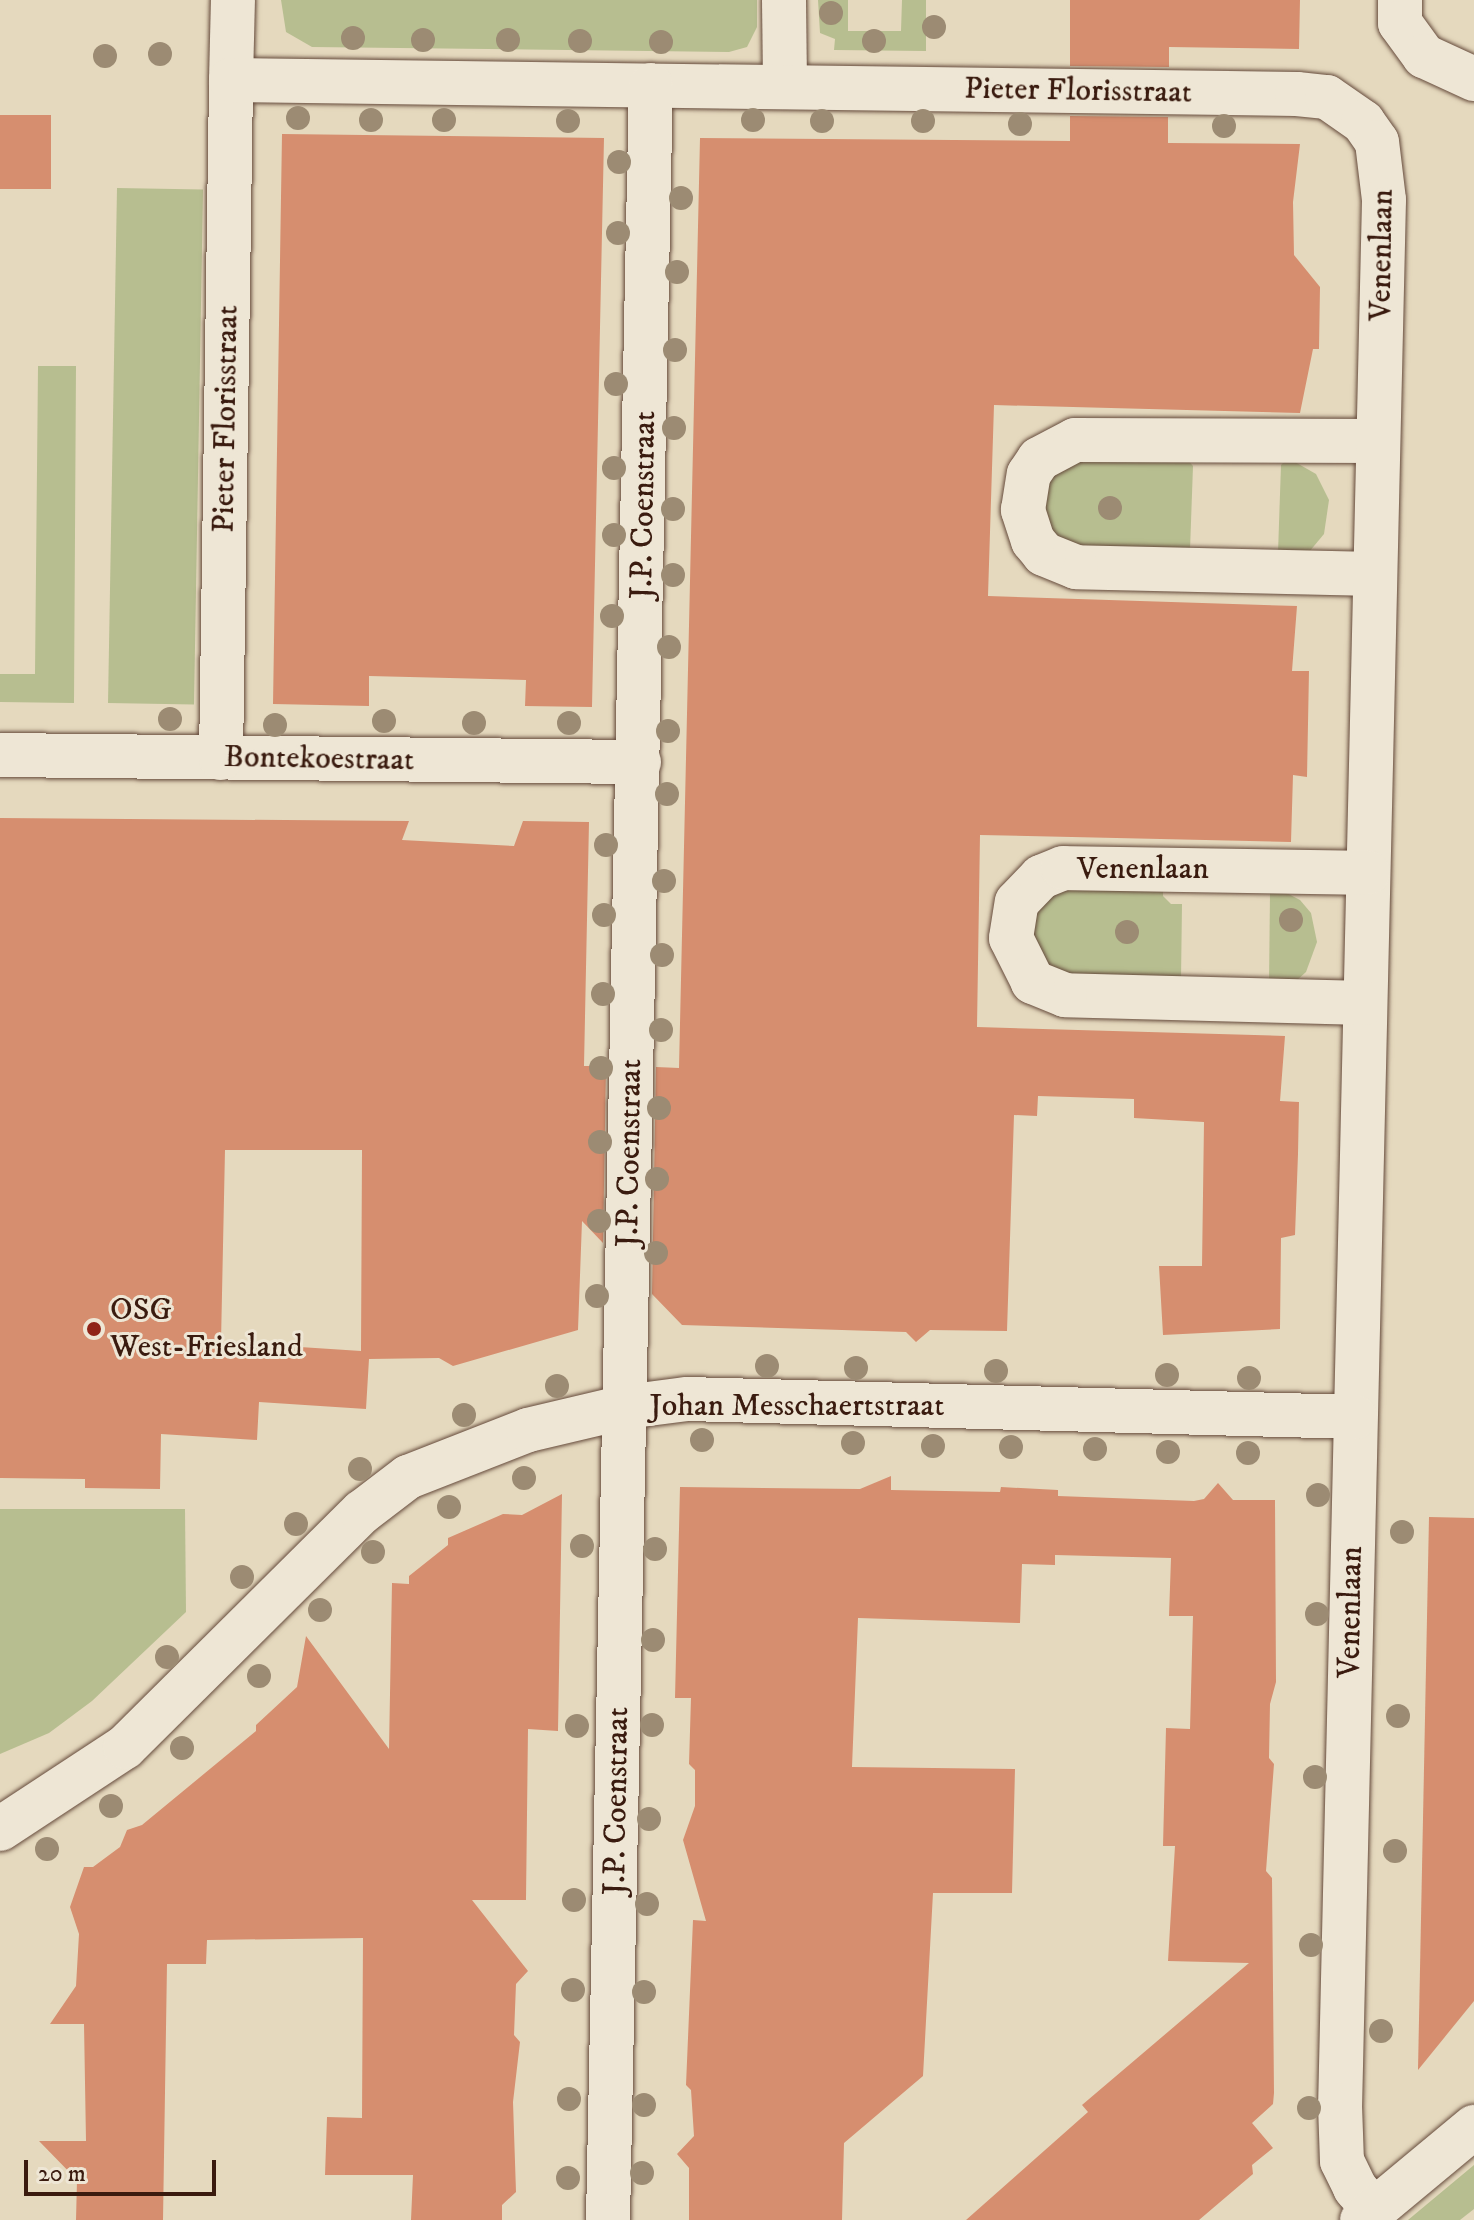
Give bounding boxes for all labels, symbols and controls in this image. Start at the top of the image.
street label: Pieter Florisstraat [964,70,1192,112]
street label: Venenlaan [1362,189,1402,321]
street label: Pieter Florisstraat [205,305,247,533]
street label: J.P. Coenstraat [623,411,665,599]
street label: Bontekoestraat [223,738,415,780]
street label: Venenlaan [1077,850,1209,888]
street label: J.P. Coenstraat [609,1059,651,1247]
place label: OSG West-Friesland [110,1292,303,1367]
marker: OSG West-Friesland [85,1320,103,1338]
street label: Johan Messchaertstraat [650,1387,944,1425]
street label: Venenlaan [1331,1546,1371,1678]
street label: J.P. Coenstraat [596,1707,638,1895]
scale bar [28,2144,220,2194]
text: 20 m [38,2159,86,2189]

